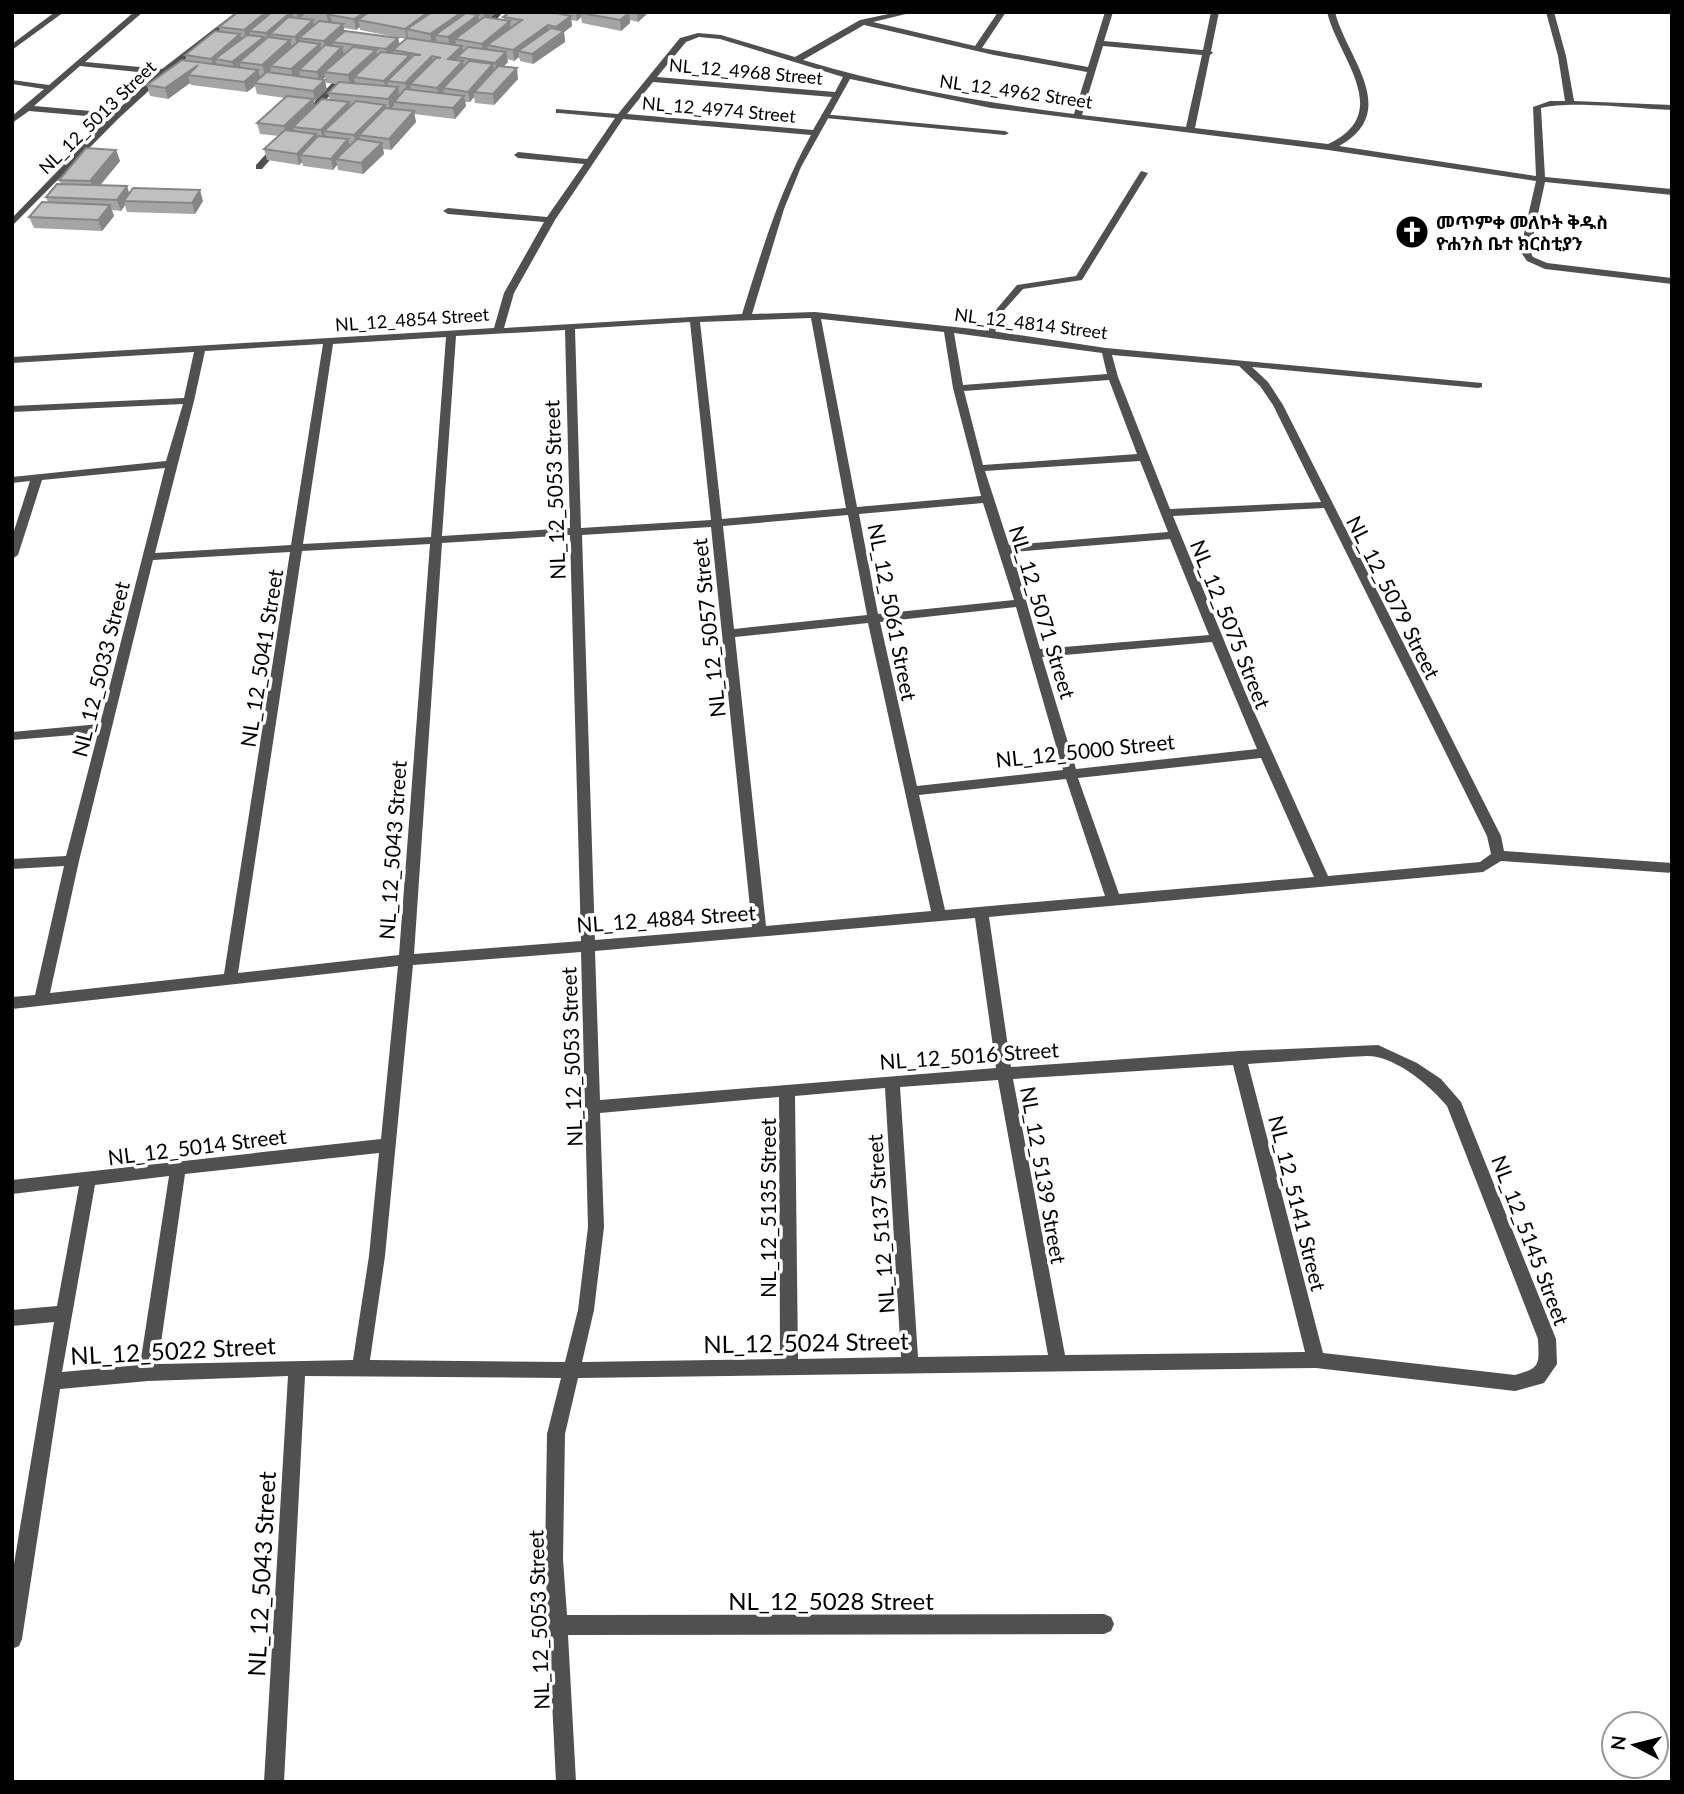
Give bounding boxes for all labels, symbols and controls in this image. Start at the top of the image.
street label: NL_12_4968 Street [668,53,824,89]
street label: NL_12_5013 Street [34,55,160,178]
street label: NL_12_4962 Street [938,69,1094,113]
street label: NL_12_4974 Street [641,91,797,127]
place label: መጥምቀ መለኮት ቅዱስ ዮሐንስ ቤተ ክርስቲያን [1436,211,1608,254]
church icon: መጥምቀ መለኮት ቅዱስ ዮሐንስ ቤተ ክርስቲያን [1393,213,1431,251]
street label: NL_12_4854 Street [334,303,490,335]
street label: NL_12_4814 Street [953,303,1109,343]
street label: NL_12_5053 Street [538,399,570,580]
street label: NL_12_5079 Street [1342,511,1446,683]
street label: NL_12_5061 Street [864,521,923,703]
street label: NL_12_5071 Street [1005,522,1081,702]
street label: NL_12_5075 Street [1186,536,1276,712]
street label: NL_12_5057 Street [686,537,730,719]
street label: NL_12_5041 Street [235,567,287,749]
street label: NL_12_5033 Street [66,578,134,759]
street label: NL_12_5000 Street [994,728,1176,772]
street label: NL_12_5043 Street [373,759,411,941]
street label: NL_12_4884 Street [575,899,757,937]
street label: NL_12_5053 Street [555,966,587,1147]
street label: NL_12_5016 Street [878,1036,1060,1074]
street label: NL_12_5139 Street [1016,1084,1072,1266]
street label: NL_12_5141 Street [1264,1113,1332,1294]
street label: NL_12_5135 Street [755,1118,780,1298]
street label: NL_12_5014 Street [106,1123,288,1169]
street label: NL_12_5137 Street [861,1133,899,1315]
street label: NL_12_5145 Street [1487,1152,1575,1329]
street label: NL_12_5024 Street [703,1326,909,1358]
street label: NL_12_5022 Street [70,1330,277,1370]
street label: NL_12_5043 Street [241,1470,281,1677]
street label: NL_12_5053 Street [522,1529,554,1710]
street label: NL_12_5028 Street [728,1586,934,1615]
north arrow [1600,1710,1670,1780]
text: N [1605,1734,1630,1752]

